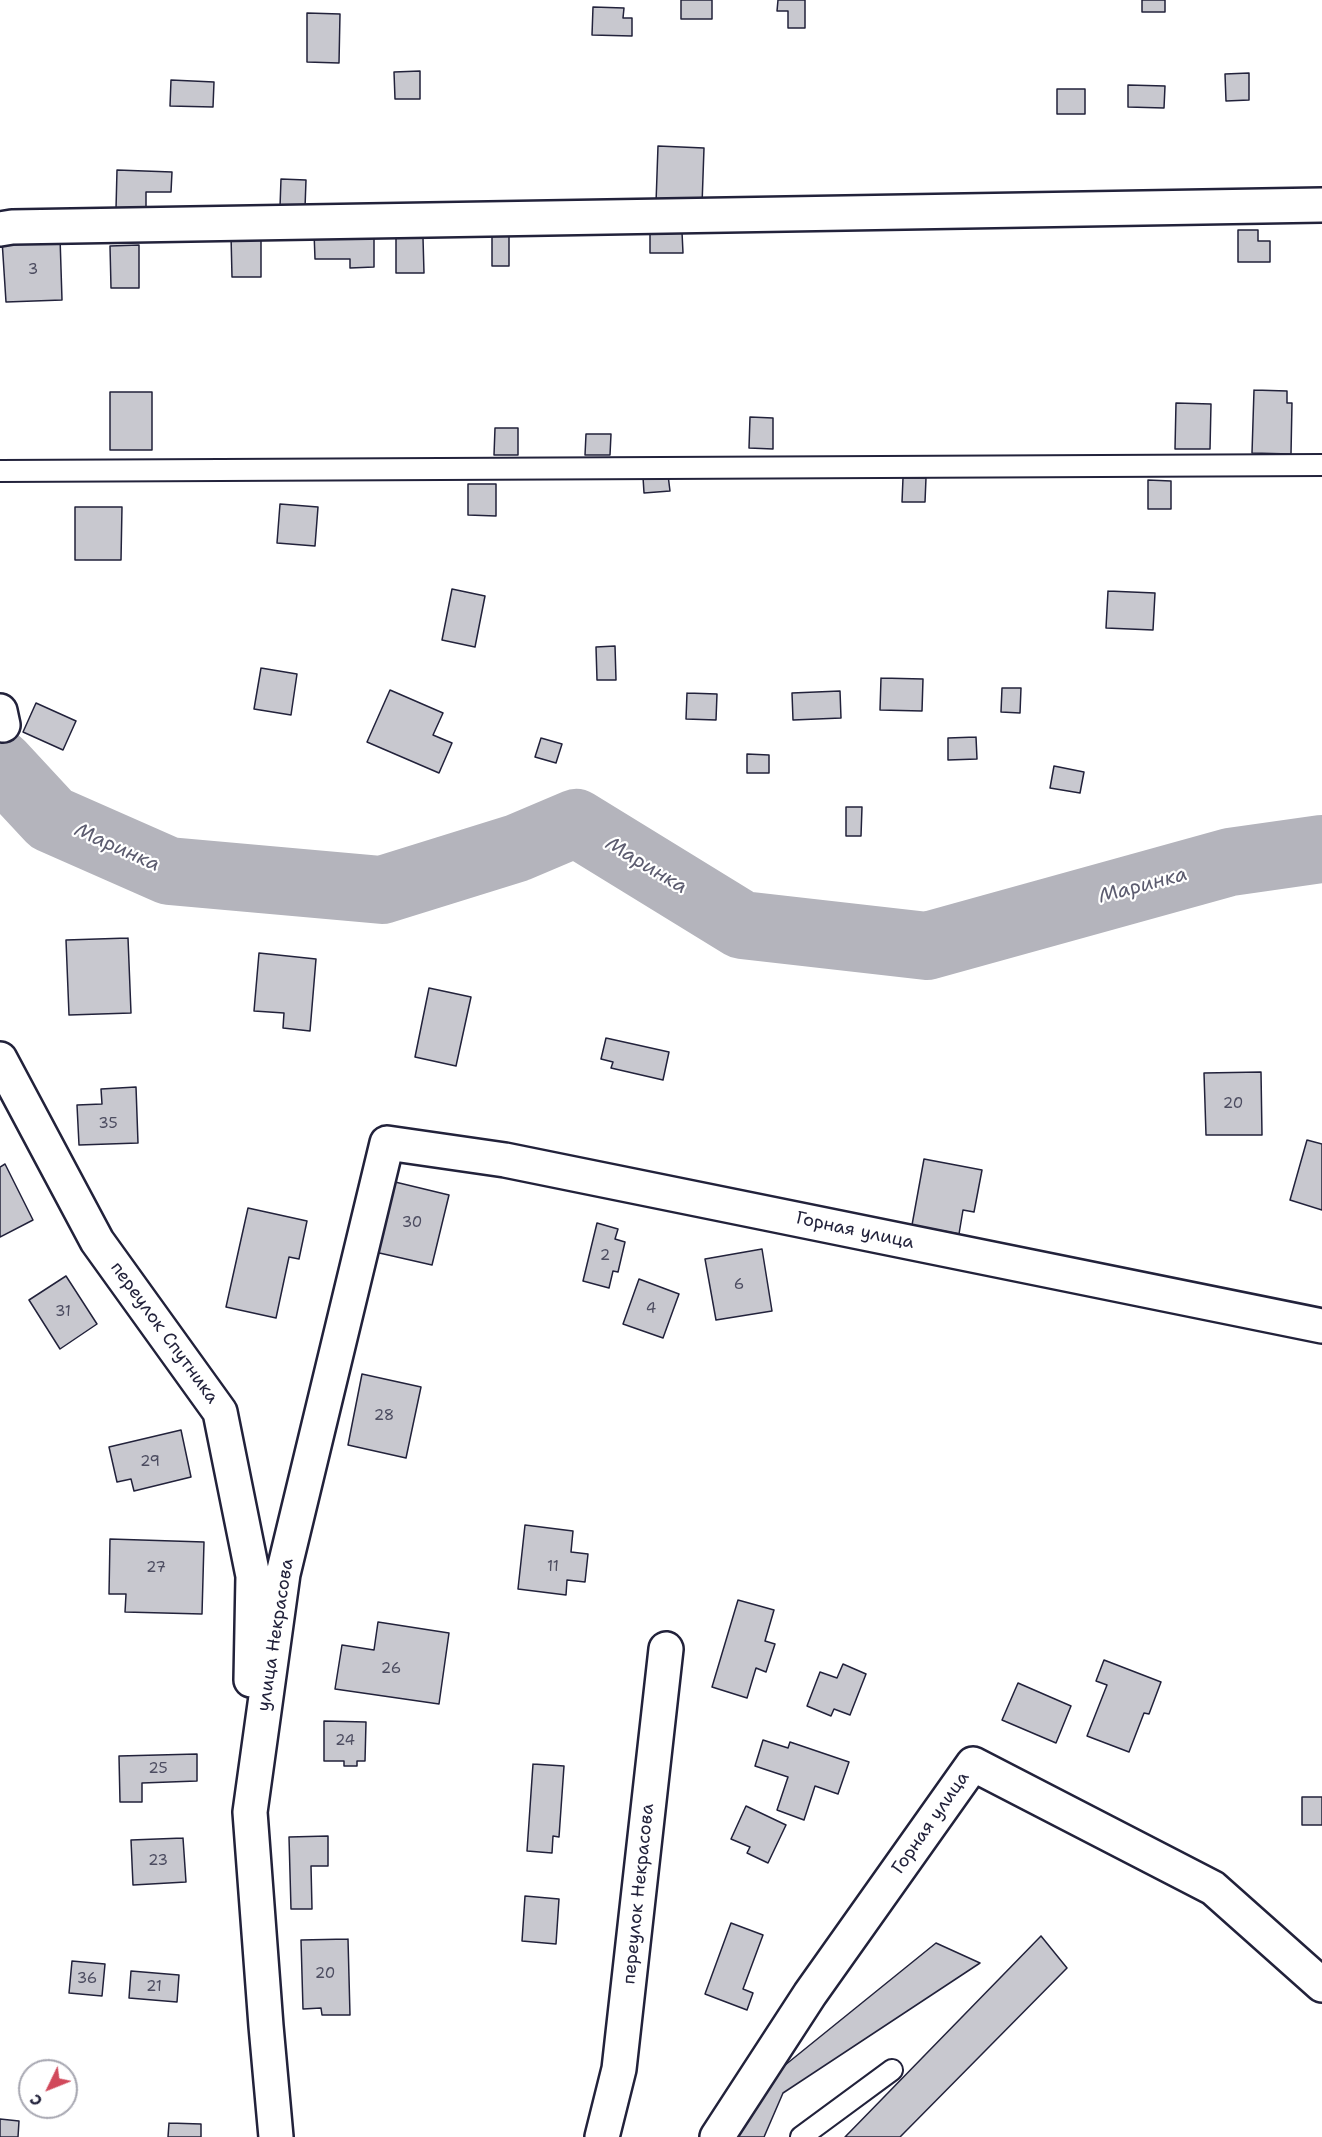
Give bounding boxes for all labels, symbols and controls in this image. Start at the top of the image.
house number: 3 [28,261,38,279]
water label: Маринка [71,819,163,877]
water label: Маринка [601,832,691,900]
water label: Маринка [1096,863,1190,909]
house number: 20 [1223,1095,1243,1113]
house number: 35 [98,1115,118,1133]
street label: Горная улица [794,1208,916,1254]
house number: 30 [402,1214,422,1232]
house number: 2 [600,1247,610,1265]
street label: переулок Спутника [105,1258,223,1408]
house number: 6 [734,1276,744,1294]
house number: 4 [646,1300,656,1318]
house number: 31 [55,1303,71,1321]
house number: 28 [374,1407,394,1425]
house number: 29 [140,1453,160,1471]
street label: улица Некрасова [253,1557,299,1713]
house number: 11 [547,1558,559,1576]
house number: 27 [146,1559,166,1577]
house number: 26 [381,1660,401,1678]
house number: 24 [335,1732,355,1750]
house number: 25 [148,1760,168,1778]
street label: Горная улица [888,1768,974,1878]
street label: переулок Некрасова [619,1803,659,1985]
house number: 23 [148,1852,168,1870]
house number: 20 [315,1965,335,1983]
house number: 36 [77,1970,97,1988]
house number: 21 [146,1978,162,1996]
north arrow [18,2059,78,2119]
text: С [25,2090,47,2111]

